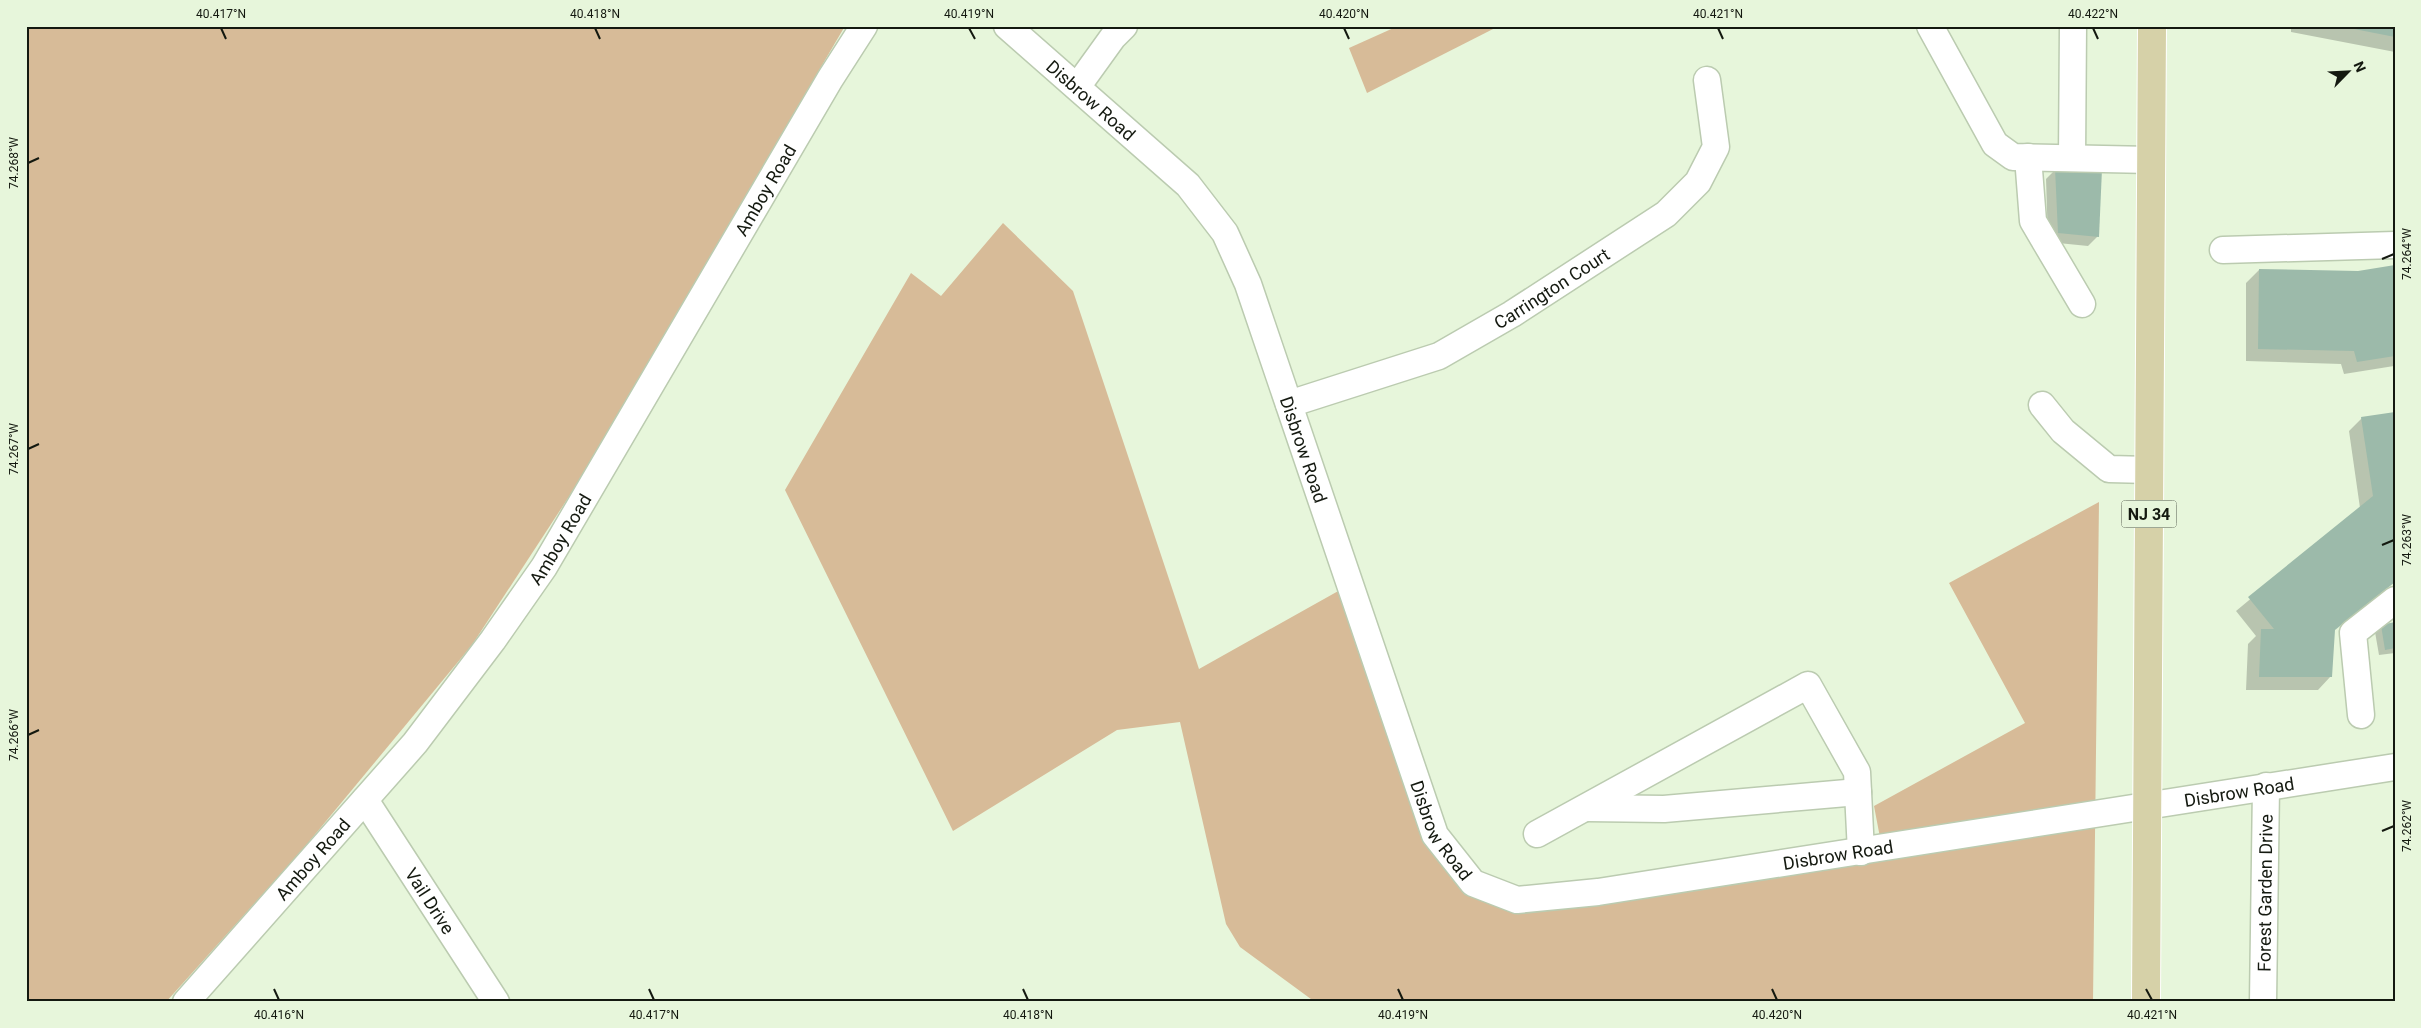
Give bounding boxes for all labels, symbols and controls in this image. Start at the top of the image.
text: 40.417°N [196,7,246,21]
text: 40.418°N [570,7,620,21]
text: 40.419°N [944,7,994,21]
text: 40.420°N [1319,7,1369,21]
text: 40.421°N [1693,7,1743,21]
text: 40.422°N [2068,7,2118,21]
north arrow [2324,48,2374,98]
street label: Disbrow Road [1042,55,1140,144]
text: N [2351,59,2369,74]
text: 74.268°W [7,137,21,189]
street label: Amboy Road [730,141,800,239]
text: 74.264°W [2400,228,2414,280]
street label: Carrington Court [1490,243,1613,333]
street label: Disbrow Road [1276,393,1332,505]
text: 74.267°W [7,423,21,475]
street label: Amboy Road [524,490,595,589]
road number: NJ 34 [2122,500,2176,528]
text: 74.263°W [2400,514,2414,566]
text: 74.266°W [7,709,21,761]
street label: Disbrow Road [2183,772,2296,810]
street label: Disbrow Road [1407,778,1477,884]
text: 74.262°W [2400,800,2414,852]
street label: Amboy Road [271,814,354,904]
street label: Forest Garden Drive [2253,814,2276,972]
street label: Disbrow Road [1781,835,1894,873]
street label: Vail Drive [401,864,459,938]
text: 40.416°N [254,1008,304,1022]
text: 40.417°N [629,1008,679,1022]
text: 40.418°N [1003,1008,1053,1022]
text: 40.419°N [1378,1008,1428,1022]
text: 40.420°N [1752,1008,1802,1022]
text: 40.421°N [2127,1008,2177,1022]

